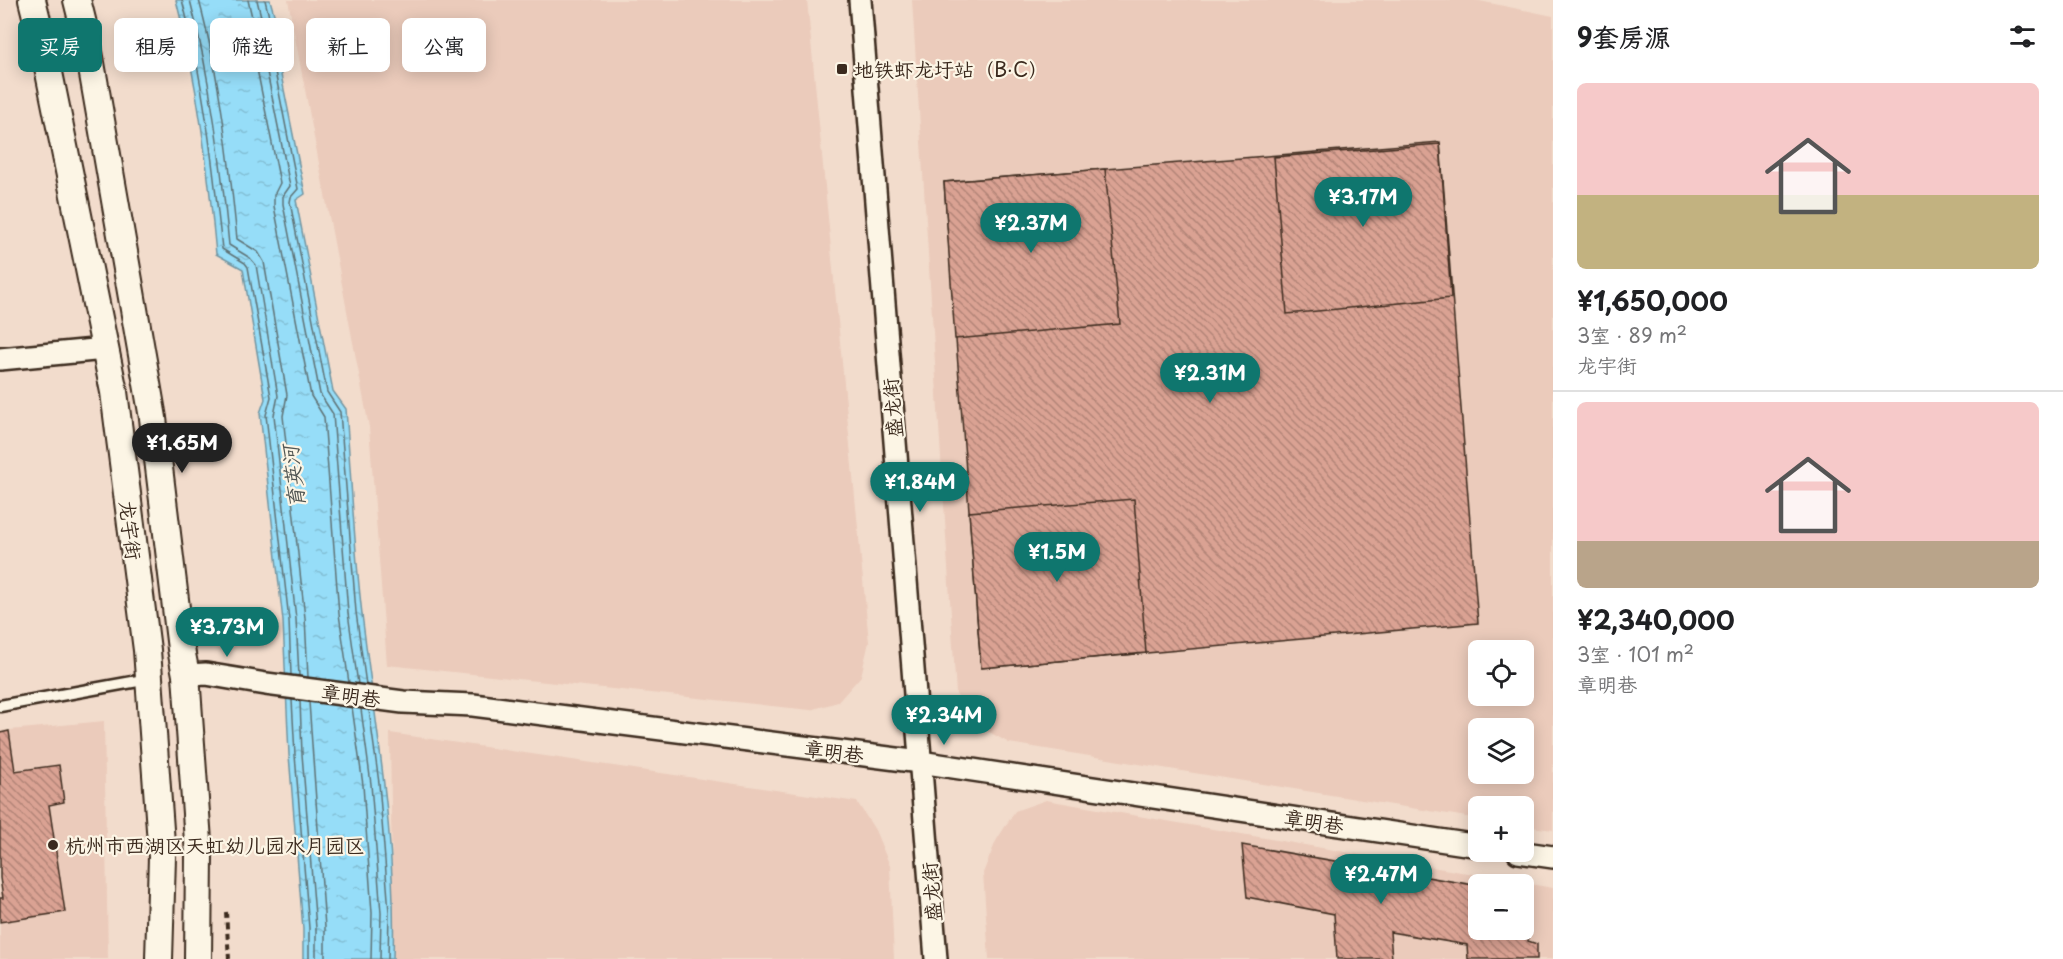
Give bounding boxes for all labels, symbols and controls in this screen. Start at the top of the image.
text: 9套房源 [1577,17,1671,56]
chip: 买房 [18,18,102,72]
chip: 租房 [114,18,198,72]
chip: 筛选 [210,18,294,72]
chip: 新上 [306,18,390,72]
chip: 公寓 [402,18,486,72]
icon: filters [2006,20,2039,53]
place label: 地铁虾龙圩站（B·C） [854,54,1048,84]
marker: 地铁虾龙圩站（B·C） [835,62,849,76]
icon: home [1754,122,1862,230]
pin: ¥3.17M [1314,177,1412,228]
text: ¥3.17M [1328,181,1398,211]
pin: ¥2.37M [982,203,1080,254]
text: ¥2.37M [994,207,1068,237]
text: ¥1,650,000 [1577,281,1728,320]
text: 3室 · 89 m² [1577,320,1687,350]
text: 龙宇街 [1577,350,1637,380]
pin: ¥2.31M [1161,353,1259,404]
text: ¥2.31M [1174,357,1246,387]
street label: 盛龙街 [874,377,910,439]
pin: ¥1.65M [133,423,231,474]
text: ¥1.65M [146,427,218,457]
water label: 育英河 [272,441,312,510]
icon: home [1754,441,1862,549]
pin: ¥1.84M [871,462,969,513]
text: ¥1.84M [884,466,956,496]
street label: 龙宇街 [112,498,150,562]
pin: ¥1.5M [1015,532,1099,583]
text: ¥1.5M [1028,536,1086,566]
text: ¥2,340,000 [1577,600,1735,639]
pin: ¥3.73M [178,607,276,658]
text: ¥3.73M [190,611,264,641]
text: 3室 · 101 m² [1577,639,1694,669]
map controls [1468,640,1534,940]
button: locate [1468,640,1534,706]
text: 章明巷 [1577,669,1637,699]
street label: 章明巷 [319,676,384,714]
pin: ¥2.34M [895,695,993,746]
text: ¥2.34M [906,699,982,729]
button: layers [1468,718,1534,784]
street label: 章明巷 [802,732,867,770]
button: + [1468,796,1534,862]
street label: 章明巷 [1282,801,1347,841]
place label: 杭州市西湖区天虹幼儿园水月园区 [65,830,365,860]
marker: 杭州市西湖区天虹幼儿园水月园区 [46,838,60,852]
pin: ¥2.47M [1332,854,1430,905]
text: ¥2.47M [1344,858,1418,888]
street label: 盛龙街 [913,861,949,923]
button: − [1468,874,1534,940]

